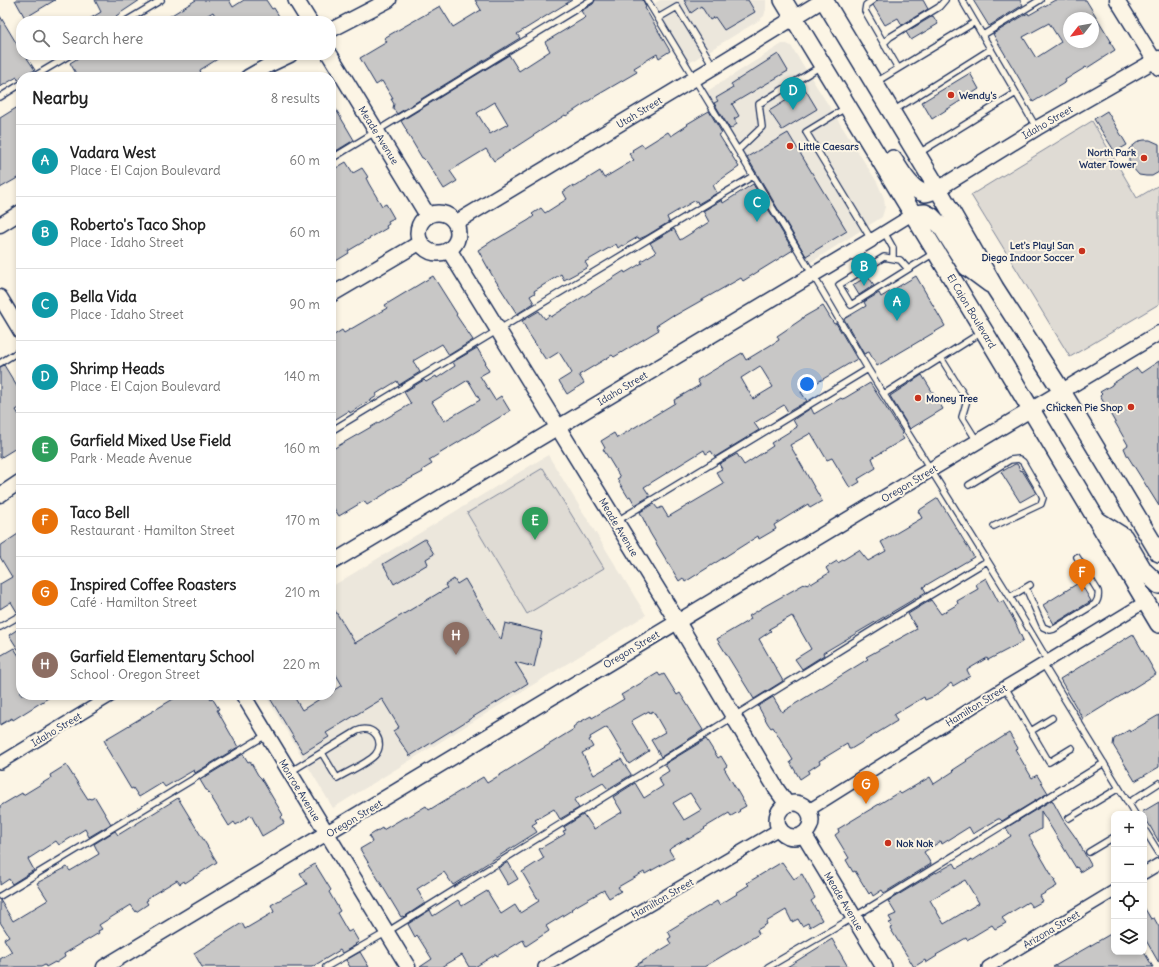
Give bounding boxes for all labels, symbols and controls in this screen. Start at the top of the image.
north arrow [1063,12,1099,48]
search box [16,16,336,60]
icon: search [30,27,52,49]
text: Search here [62,29,143,48]
pin: D [780,77,806,110]
text: Nearby [32,87,88,109]
place label: Wendy's [959,89,997,102]
text: 8 results [271,90,320,107]
marker: Wendy's [946,90,956,100]
street label: Utah Street [614,93,665,131]
street label: Idaho Street [1020,102,1075,142]
street label: Meade Avenue [356,104,402,167]
place label: Little Caesars [798,140,859,153]
marker: Little Caesars [785,141,795,151]
text: Vadara West [70,143,156,162]
place label: North Park Water Tower [1079,146,1137,171]
text: A [41,152,49,169]
text: 60 m [289,152,320,169]
marker: North Park Water Tower [1139,153,1149,163]
text: Place · El Cajon Boulevard [70,162,221,179]
pin: C [744,189,770,222]
text: Roberto's Taco Shop [70,215,206,234]
text: B [41,224,49,241]
text: 60 m [289,224,320,241]
text: Place · Idaho Street [70,234,184,251]
place label: Let's Play! San Diego Indoor Soccer [981,239,1075,264]
marker: Let's Play! San Diego Indoor Soccer [1077,246,1087,256]
pin: B [851,253,877,286]
street label: El Cajon Boulevard [944,272,999,351]
text: Bella Vida [70,287,137,306]
pin: A [884,288,910,321]
text: C [41,296,49,313]
text: 90 m [289,296,320,313]
text: Place · Idaho Street [70,306,184,323]
text: Shrimp Heads [70,359,165,378]
text: D [40,368,50,385]
text: 140 m [284,368,320,385]
street label: Idaho Street [595,368,650,408]
your location [797,374,817,394]
text: Place · El Cajon Boulevard [70,378,221,395]
place label: Money Tree [926,392,979,405]
marker: Money Tree [913,393,923,403]
place label: Chicken Pie Shop [1046,401,1123,414]
marker: Chicken Pie Shop [1126,402,1136,412]
text: Garfield Mixed Use Field [70,431,231,450]
text: E [41,440,49,457]
text: 160 m [284,440,320,457]
text: Park · Meade Avenue [70,450,192,467]
street label: Oregon Street [879,461,940,505]
street label: Meade Avenue [596,496,641,559]
text: Taco Bell [70,503,130,522]
pin: E [522,507,548,540]
text: F [41,512,49,529]
text: 170 m [285,512,320,529]
text: Restaurant · Hamilton Street [70,522,235,539]
pin: F [1069,559,1095,592]
text: Inspired Coffee Roasters [70,575,236,594]
text: G [40,584,50,601]
text: 210 m [285,584,320,601]
text: Café · Hamilton Street [70,594,197,611]
pin: H [443,622,469,655]
street label: Oregon Street [601,627,662,671]
text: Garfield Elementary School [70,647,254,666]
text: H [40,656,50,673]
text: 220 m [283,656,320,673]
text: School · Oregon Street [70,666,200,683]
street label: Hamilton Street [943,681,1010,729]
street label: Idaho Street [29,709,84,749]
street label: Monroe Avenue [276,757,323,824]
pin: G [853,771,879,804]
street label: Oregon Street [324,796,385,840]
map controls [1111,811,1147,955]
button: + [1111,811,1147,847]
place label: Nok Nok [896,837,933,850]
marker: Nok Nok [883,838,893,848]
button: − [1111,847,1147,883]
street label: Meade Avenue [821,870,866,933]
street label: Hamilton Street [629,875,696,922]
button: locate [1111,883,1147,919]
street label: Arizona Street [1021,907,1082,951]
button: layers [1111,919,1147,955]

